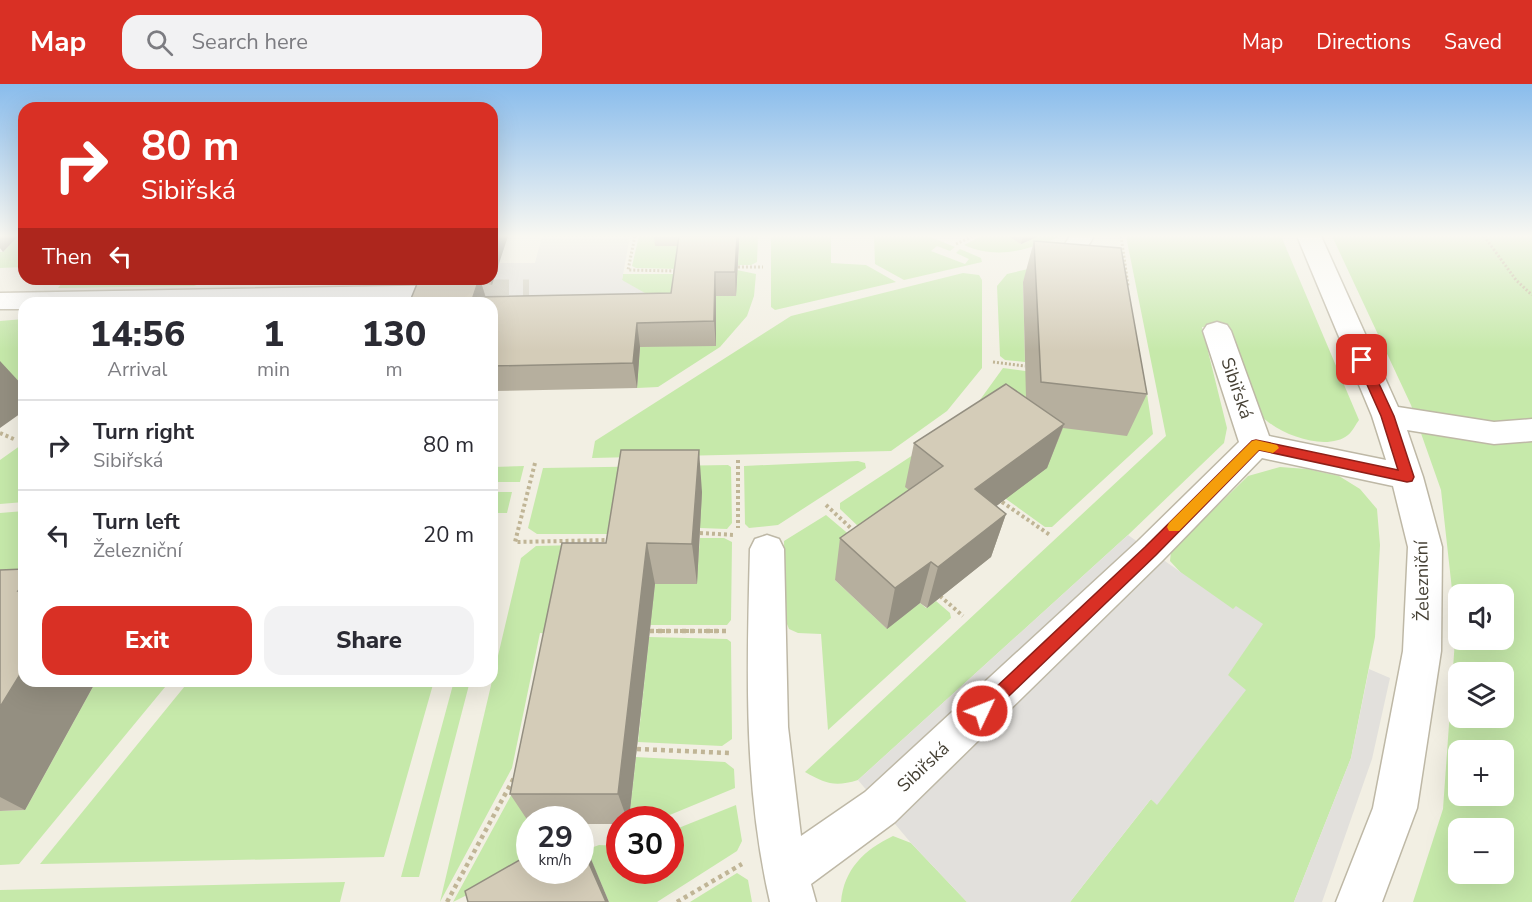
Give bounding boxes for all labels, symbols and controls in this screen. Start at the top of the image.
search box [122,15,542,69]
text: Map [30,23,86,61]
icon: search [143,26,176,59]
text: Search here [191,27,308,57]
text: Map [1242,28,1283,56]
text: Directions [1316,28,1411,56]
text: Saved [1444,28,1502,56]
text: 80 m [141,118,240,175]
icon: right [42,126,120,204]
text: Sibiřská [141,172,236,209]
icon: left [104,240,137,273]
text: Then [42,242,92,272]
text: 14:56 [90,310,185,359]
text: 1 [263,310,284,359]
text: 130 [362,310,426,359]
pin [1336,334,1387,385]
icon: arrive [1345,343,1378,376]
street label: Sibiřská [1215,354,1259,422]
text: Arrival [107,356,168,383]
text: min [257,356,290,383]
text: m [385,356,403,383]
text: Turn right [93,417,194,447]
icon: right [42,429,75,462]
text: 80 m [423,430,474,460]
text: Sibiřská [93,447,163,474]
text: Turn left [93,507,180,537]
icon: left [42,519,75,552]
text: 20 m [423,520,474,550]
text: Železniční [93,537,182,564]
street label: Železniční [1409,540,1435,621]
map controls [1448,584,1514,884]
button: sound [1448,584,1514,650]
button: Exit [42,606,252,675]
button: Share [264,606,474,675]
button: layers [1448,662,1514,728]
position arrow [950,679,1014,743]
street label: Sibiřská [892,737,954,797]
button: + [1448,740,1514,806]
speed limit sign: 30 [606,806,684,884]
text: 29 [537,817,573,858]
button: − [1448,818,1514,884]
text: km/h [538,850,572,870]

